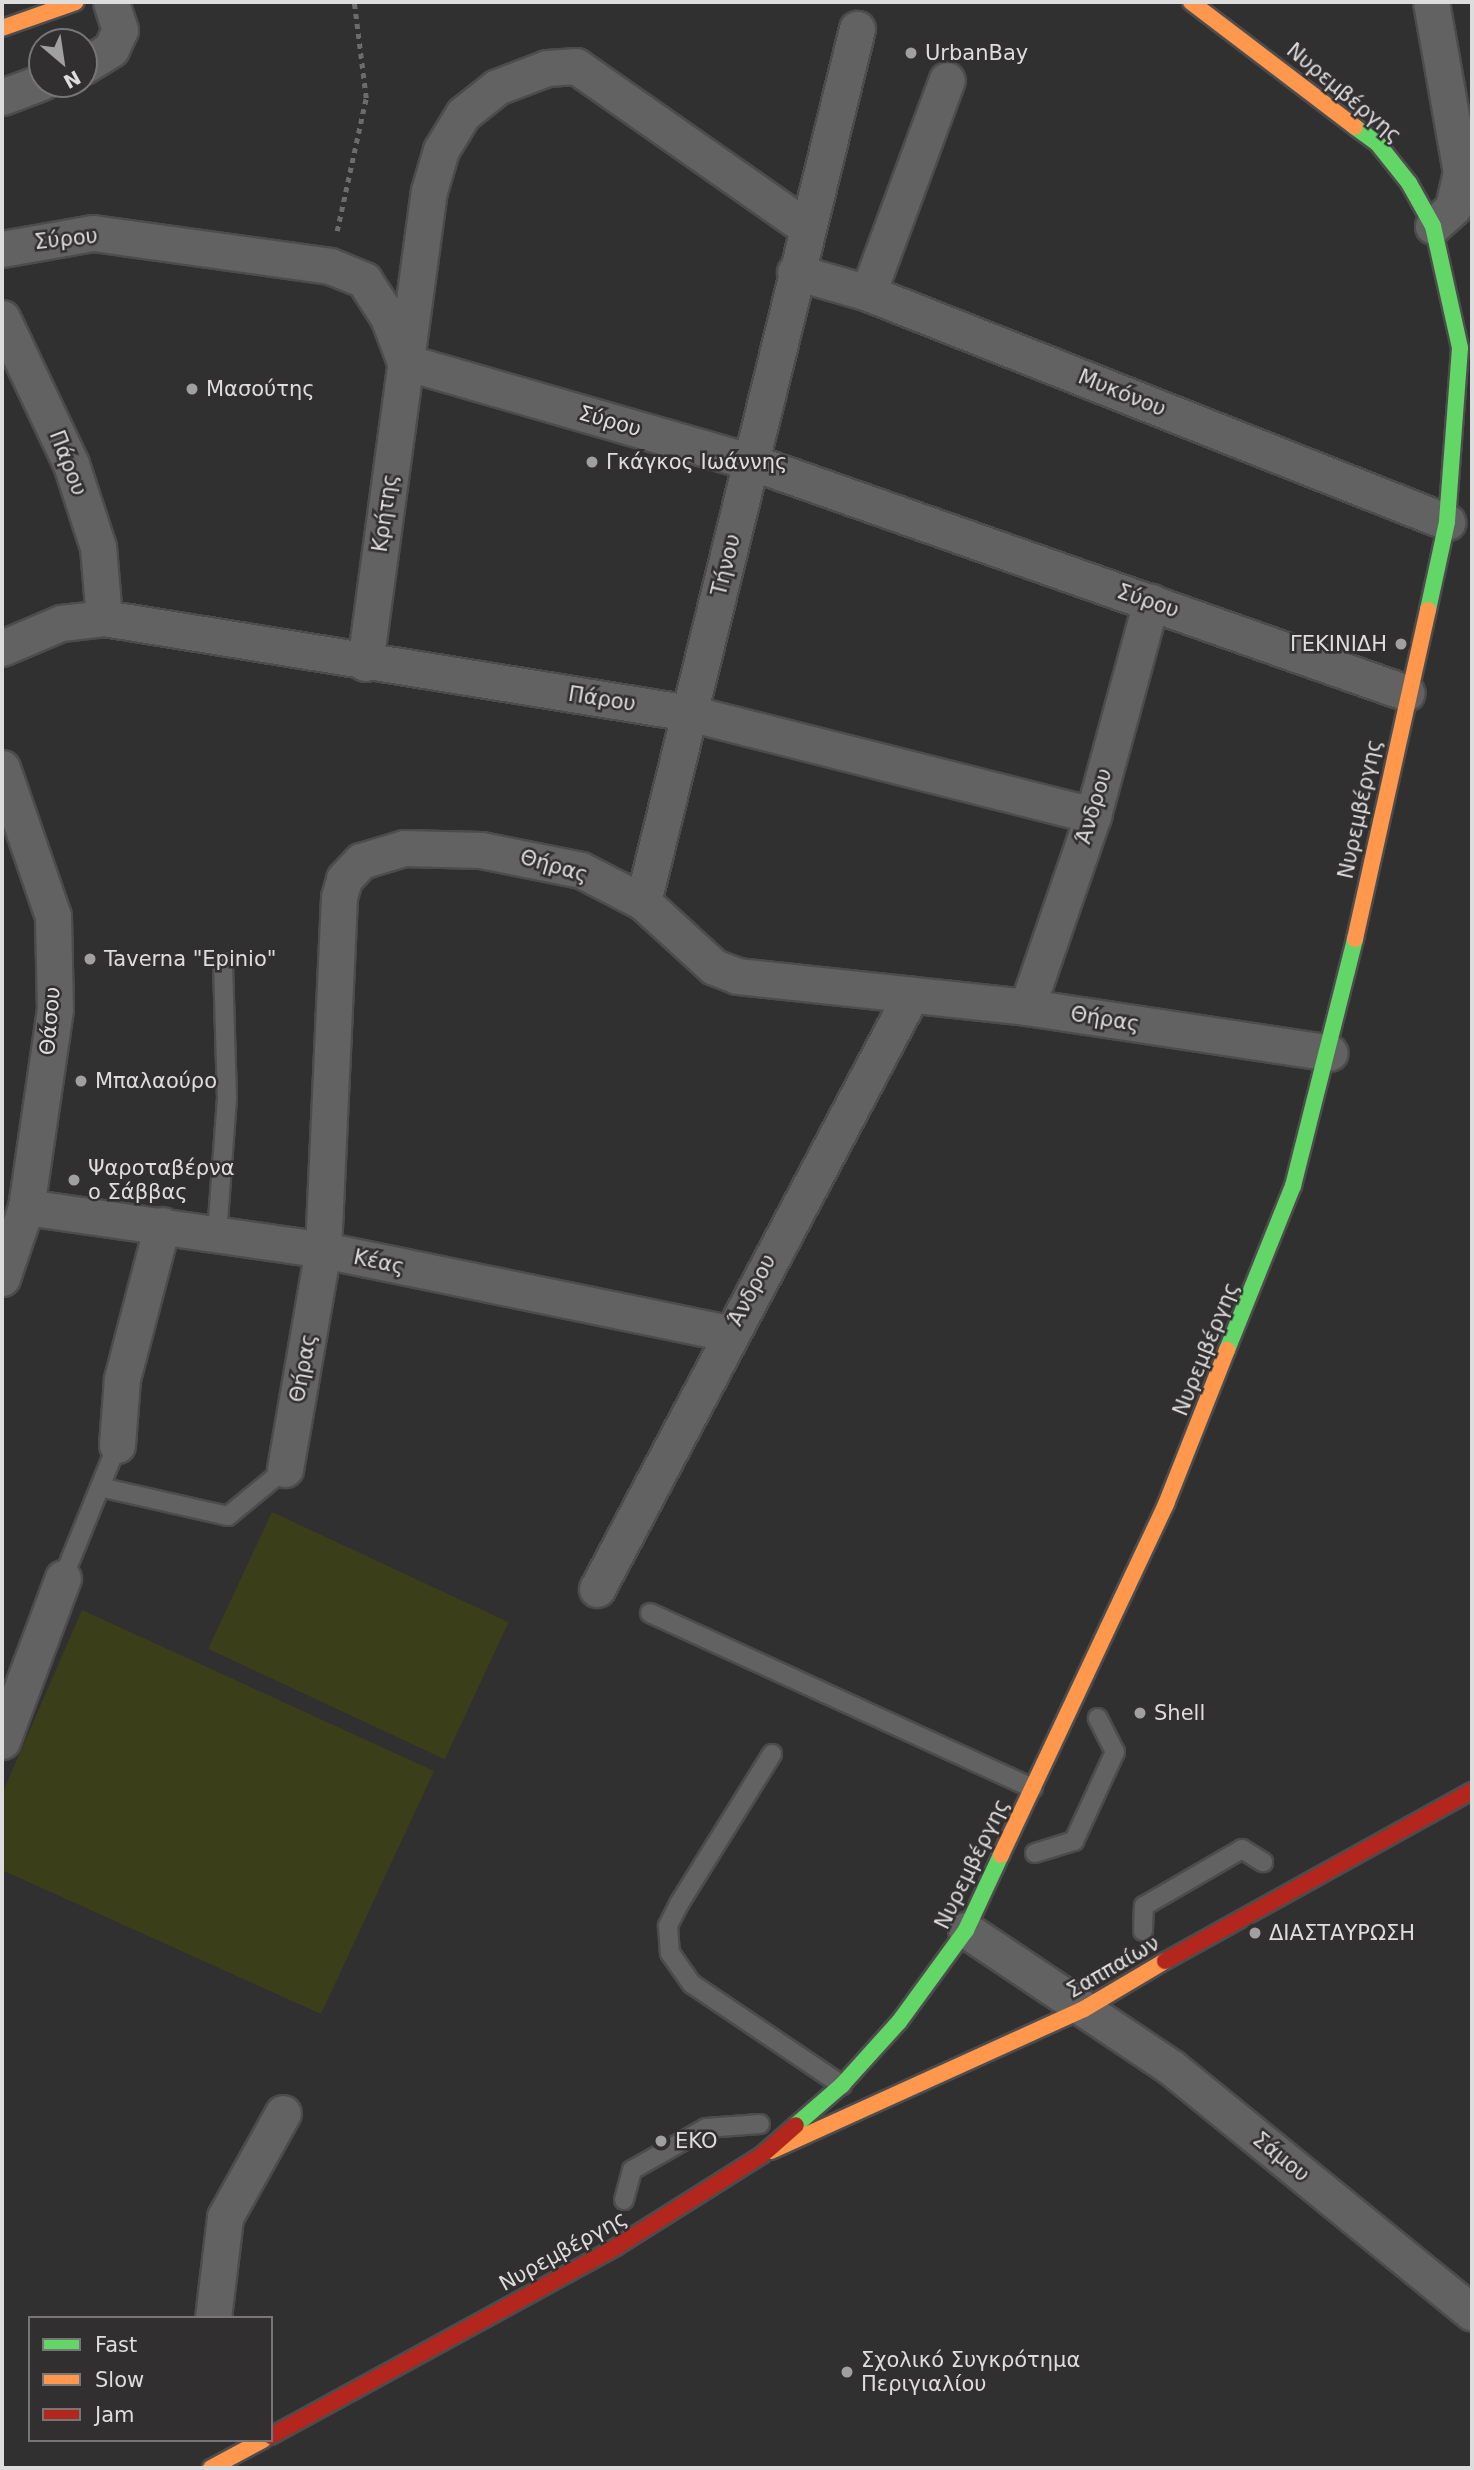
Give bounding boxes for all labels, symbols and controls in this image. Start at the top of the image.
north arrow [28,28,98,98]
street label: Νυρεμβέργης [1281,38,1407,148]
place label: UrbanBay [925,40,1028,66]
marker: UrbanBay [903,45,919,61]
text: N [60,66,85,93]
street label: Σύρου [33,223,99,255]
street label: Μυκόνου [1075,364,1169,422]
place label: Μασούτης [206,376,315,402]
marker: Μασούτης [184,381,200,397]
street label: Σύρου [576,400,644,442]
street label: Πάρου [44,427,92,499]
place label: Γκάγκος Ιωάννης [606,449,787,475]
marker: Γκάγκος Ιωάννης [584,454,600,470]
street label: Κρήτης [367,472,403,554]
street label: Τήνου [706,531,746,599]
street label: Σύρου [1114,579,1182,623]
place label: ΓΕΚΙΝΙΔΗ [1290,631,1387,657]
marker: ΓΕΚΙΝΙΔΗ [1393,636,1409,652]
street label: Πάρου [566,681,638,717]
street label: Νυρεμβέργης [1333,737,1387,881]
street label: Άνδρου [1071,765,1117,847]
street label: Θήρας [517,844,591,888]
place label: Taverna "Epinio" [104,946,276,972]
marker: Taverna "Epinio" [82,951,98,967]
street label: Θάσου [34,986,66,1056]
street label: Θήρας [1069,1001,1141,1037]
place label: Μπαλαούρο [95,1068,217,1094]
marker: Μπαλαούρο [73,1073,89,1089]
place label: Ψαροταβέρνα ο Σάββας [88,1155,235,1205]
marker: Ψαροταβέρνα ο Σάββας [66,1172,82,1188]
street label: Κέας [351,1244,407,1280]
street label: Άνδρου [723,1250,781,1330]
street label: Νυρεμβέργης [1168,1278,1244,1420]
street label: Θήρας [285,1332,321,1404]
place label: Shell [1154,1700,1205,1726]
marker: Shell [1132,1705,1148,1721]
street label: Νυρεμβέργης [930,1795,1014,1933]
place label: ΔΙΑΣΤΑΥΡΩΣΗ [1269,1920,1415,1946]
marker: ΔΙΑΣΤΑΥΡΩΣΗ [1247,1925,1263,1941]
street label: Σαππαίων [1062,1930,1164,2004]
street label: Σάμου [1248,2127,1314,2187]
place label: EKO [675,2128,717,2154]
marker: EKO [653,2133,669,2149]
street label: Νυρεμβέργης [495,2206,631,2296]
legend [28,2316,273,2442]
text: Fast [95,2333,137,2357]
place label: Σχολικό Συγκρότημα Περιγιαλίου [861,2347,1080,2397]
marker: Σχολικό Συγκρότημα Περιγιαλίου [839,2364,855,2380]
text: Slow [95,2368,144,2392]
text: Jam [95,2403,135,2427]

